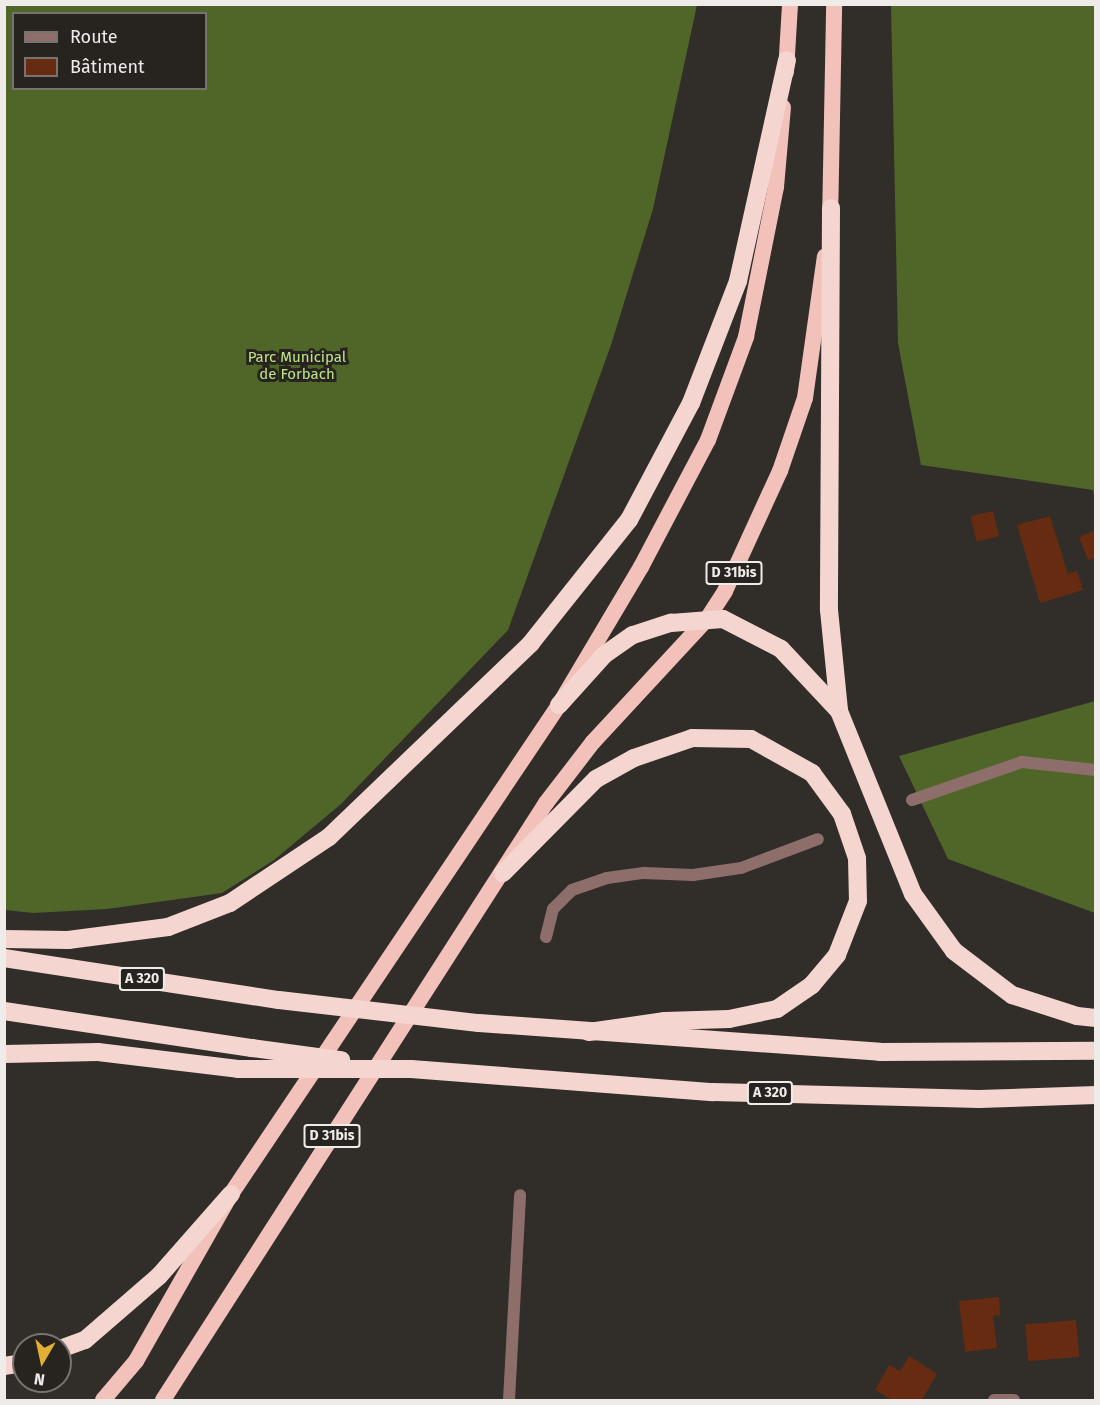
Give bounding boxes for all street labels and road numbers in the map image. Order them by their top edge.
road number: D 31bis [706,562,762,584]
road number: A 320 [118,968,166,990]
road number: A 320 [746,1082,794,1104]
road number: D 31bis [304,1125,360,1147]

